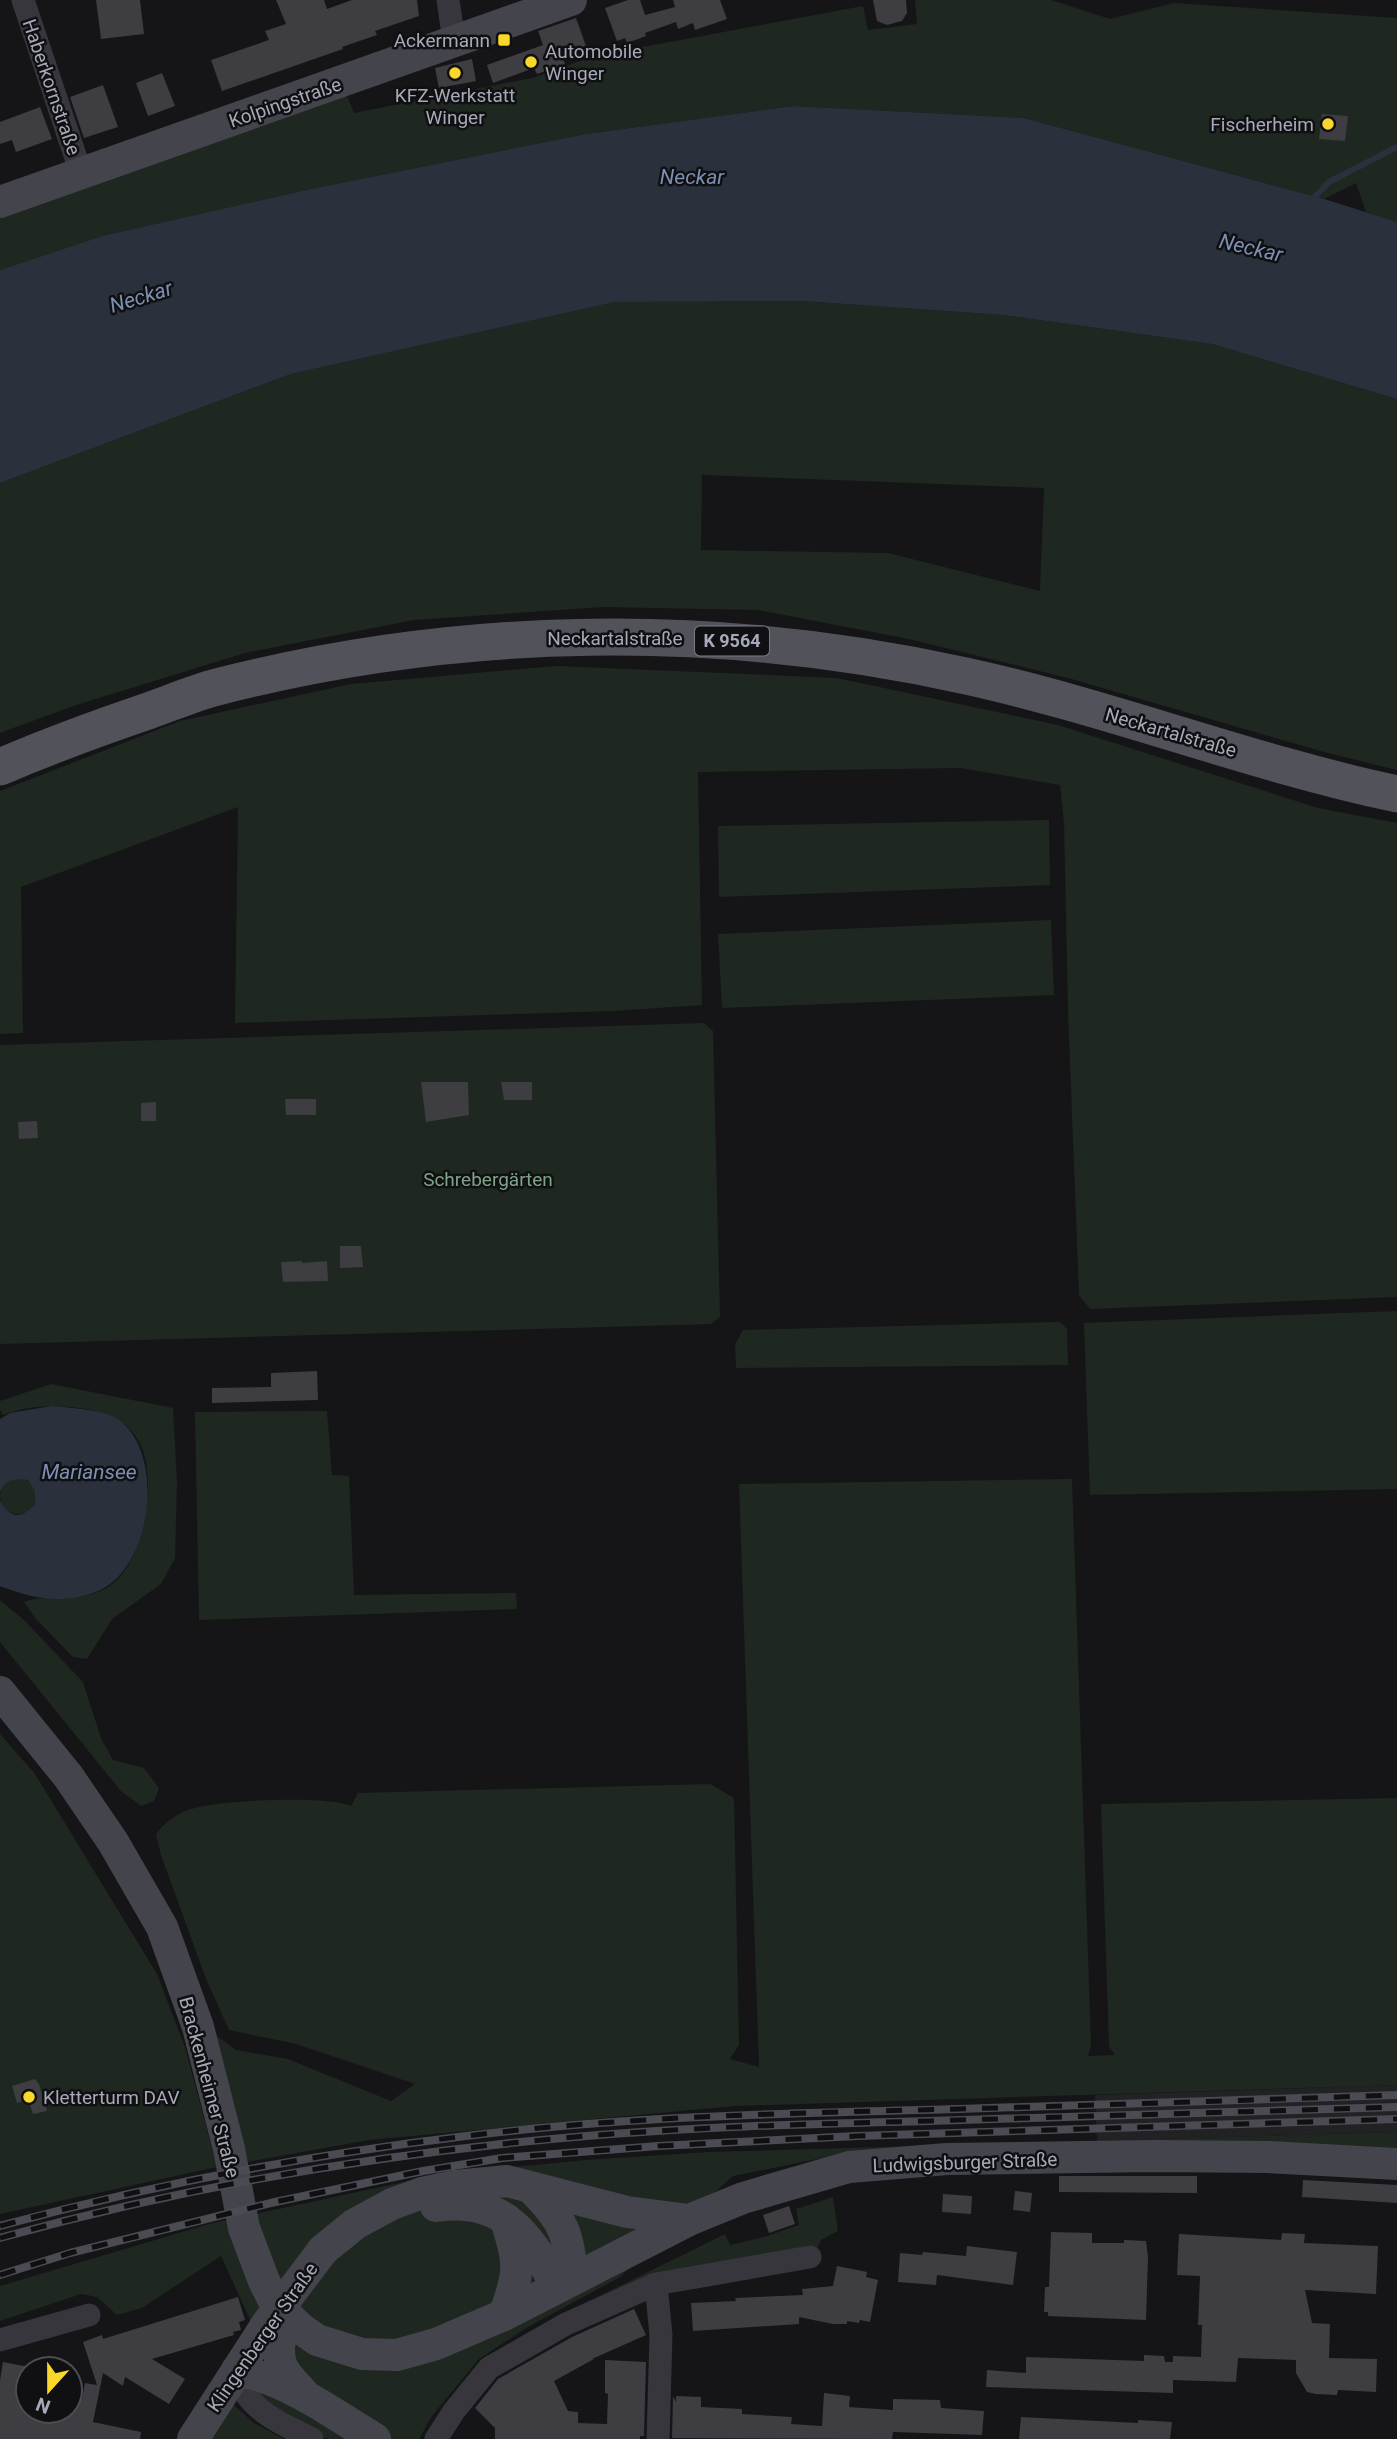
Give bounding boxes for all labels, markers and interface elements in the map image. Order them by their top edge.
street label: Haberkornstraße [17,16,86,158]
place label: Ackermann [394,29,490,52]
marker: Ackermann [496,32,512,48]
place label: Automobile Winger [545,40,642,85]
marker: Automobile Winger [523,54,539,70]
marker: KFZ-Werkstatt Winger [447,65,463,81]
street label: Kolpingstraße [226,72,344,132]
place label: KFZ-Werkstatt Winger [395,84,515,129]
place label: Fischerheim [1210,113,1314,136]
marker: Fischerheim [1320,116,1336,132]
water label: Neckar [660,165,725,189]
water label: Neckar [1217,229,1286,267]
water label: Neckar [107,276,176,318]
road number: K 9564 [695,626,769,656]
street label: Neckartalstraße [547,627,683,650]
street label: Neckartalstraße [1103,703,1239,762]
park label: Schrebergärten [423,1168,553,1191]
water label: Mariansee [41,1460,137,1484]
street label: Brackenheimer Straße [174,1994,245,2180]
place label: Kletterturm DAV [43,2086,180,2109]
marker: Kletterturm DAV [21,2089,37,2105]
street label: Ludwigsburger Straße [872,2148,1058,2177]
street label: Klingenberger Straße [202,2258,323,2416]
north arrow [14,2355,84,2425]
text: N [33,2392,53,2419]

